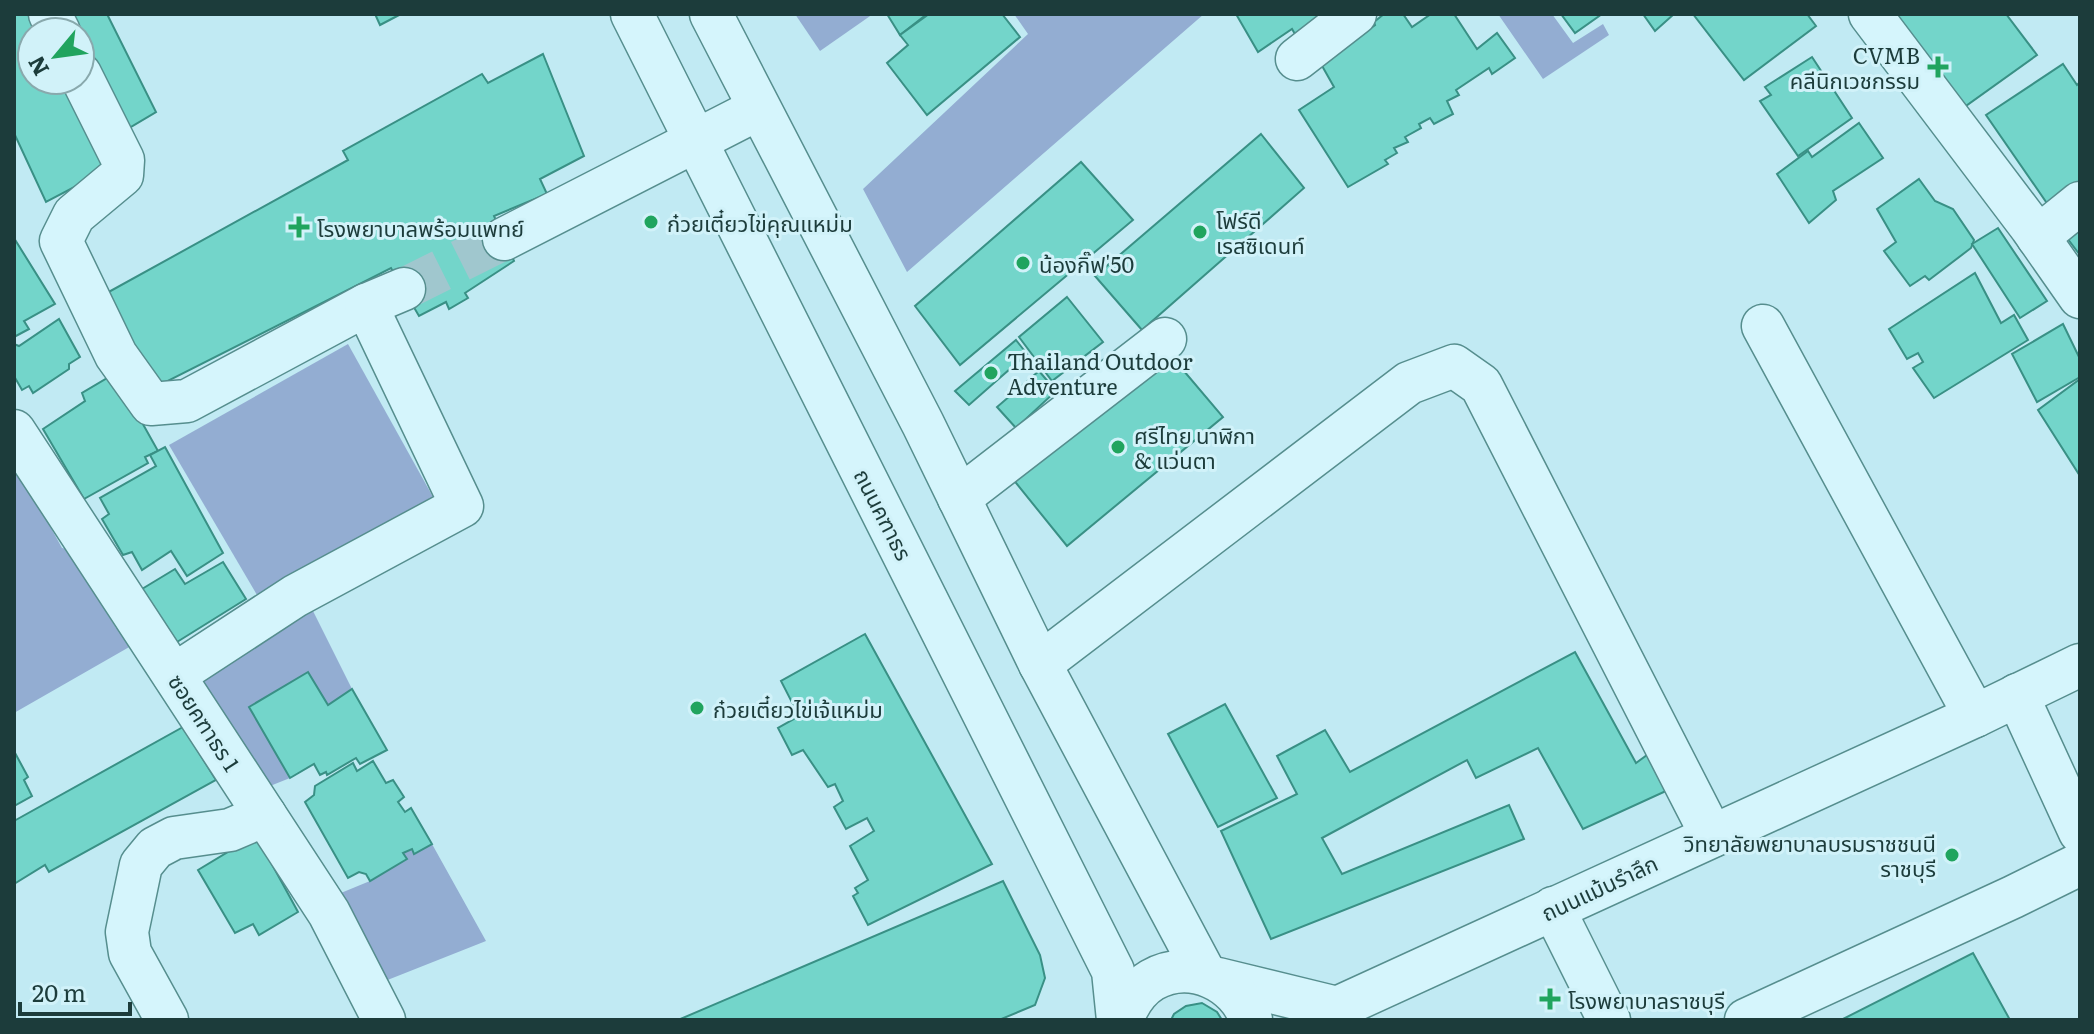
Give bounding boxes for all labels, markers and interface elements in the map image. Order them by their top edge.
north arrow [16,16,96,96]
place label: CVMB คลีนิกเวชกรรม [1790,38,1920,96]
text: N [18,50,56,82]
marker: CVMB คลีนิกเวชกรรม [1927,56,1949,78]
place label: โฟร์ดี เรสซิเดนท์ [1216,203,1305,261]
place label: ก๋วยเตี๋ยวไข่คุณแหม่ม [667,206,853,239]
place label: โรงพยาบาลพร้อมแพทย์ [317,211,524,244]
marker: ก๋วยเตี๋ยวไข่คุณแหม่ม [642,213,660,231]
marker: โรงพยาบาลพร้อมแพทย์ [288,216,310,238]
marker: โฟร์ดี เรสซิเดนท์ [1191,223,1209,241]
place label: น้องกิ๊ฟ'50 [1039,247,1134,280]
marker: น้องกิ๊ฟ'50 [1014,254,1032,272]
place label: Thailand Outdoor Adventure [1007,344,1193,402]
marker: Thailand Outdoor Adventure [982,364,1000,382]
place label: ศรีไทย นาฬิกา & แว่นตา [1134,418,1255,476]
marker: ศรีไทย นาฬิกา & แว่นตา [1109,438,1127,456]
street label: ถนนคฑาธร [847,462,921,566]
street label: ซอยคฑาธร 1 [161,667,249,777]
place label: ก๋วยเตี๋ยวไข่เจ้แหม่ม [713,692,883,725]
marker: ก๋วยเตี๋ยวไข่เจ้แหม่ม [688,699,706,717]
place label: วิทยาลัยพยาบาลบรมราชชนนี ราชบุรี [1683,826,1936,884]
street label: ถนนแม้นรำลึก [1535,846,1663,928]
marker: วิทยาลัยพยาบาลบรมราชชนนี ราชบุรี [1943,846,1961,864]
scale bar [20,966,130,1016]
text: 20 m [32,974,86,1009]
place label: โรงพยาบาลราชบุรี [1568,983,1725,1016]
marker: โรงพยาบาลราชบุรี [1539,988,1561,1010]

